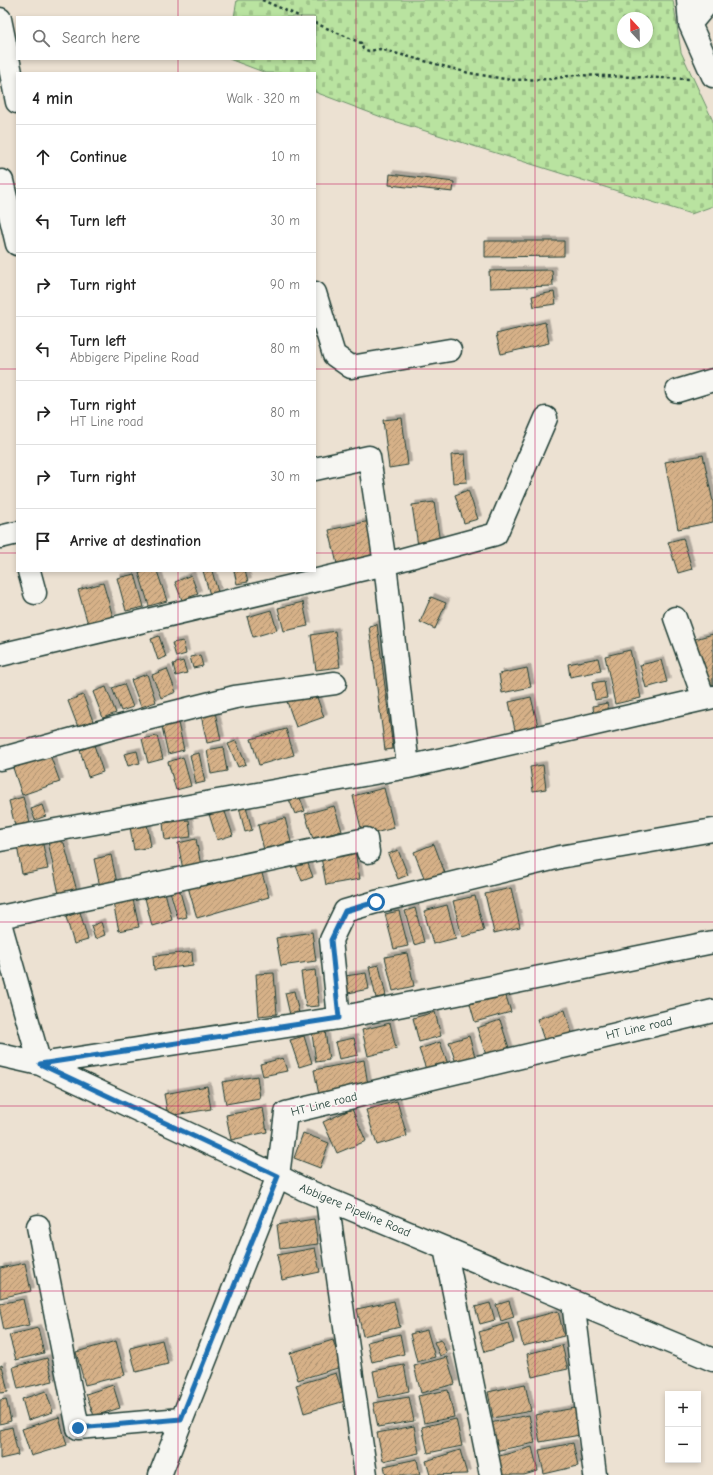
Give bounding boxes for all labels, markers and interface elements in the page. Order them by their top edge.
north arrow [617,12,653,48]
search box [16,16,316,60]
icon: search [30,27,52,49]
text: Search here [62,29,140,47]
text: 4 min [32,89,73,108]
text: Walk · 320 m [226,91,300,106]
icon: ahead [32,146,54,168]
text: Continue [70,148,127,166]
text: 10 m [272,149,300,164]
icon: left [32,210,54,232]
text: Turn left [70,212,126,230]
text: 30 m [270,213,300,228]
icon: right [32,274,54,296]
text: Turn right [70,276,136,294]
text: 90 m [270,277,300,292]
text: Turn left [70,332,126,350]
icon: left [32,338,54,360]
text: 80 m [270,341,300,356]
text: Abbigere Pipeline Road [70,350,199,365]
text: Turn right [70,396,136,414]
icon: right [32,402,54,424]
text: 80 m [270,405,300,420]
text: HT Line road [70,414,143,429]
icon: right [32,466,54,488]
text: Turn right [70,468,136,486]
text: 30 m [270,469,300,484]
icon: arrive [32,530,54,552]
text: Arrive at destination [70,532,201,550]
route start [367,893,385,911]
street label: HT Line road [604,1014,674,1042]
street label: HT Line road [289,1089,359,1119]
street label: Abbigere Pipeline Road [297,1180,413,1240]
map controls [665,1391,701,1463]
button: + [665,1391,701,1427]
route end [69,1419,87,1437]
button: − [665,1427,701,1463]

